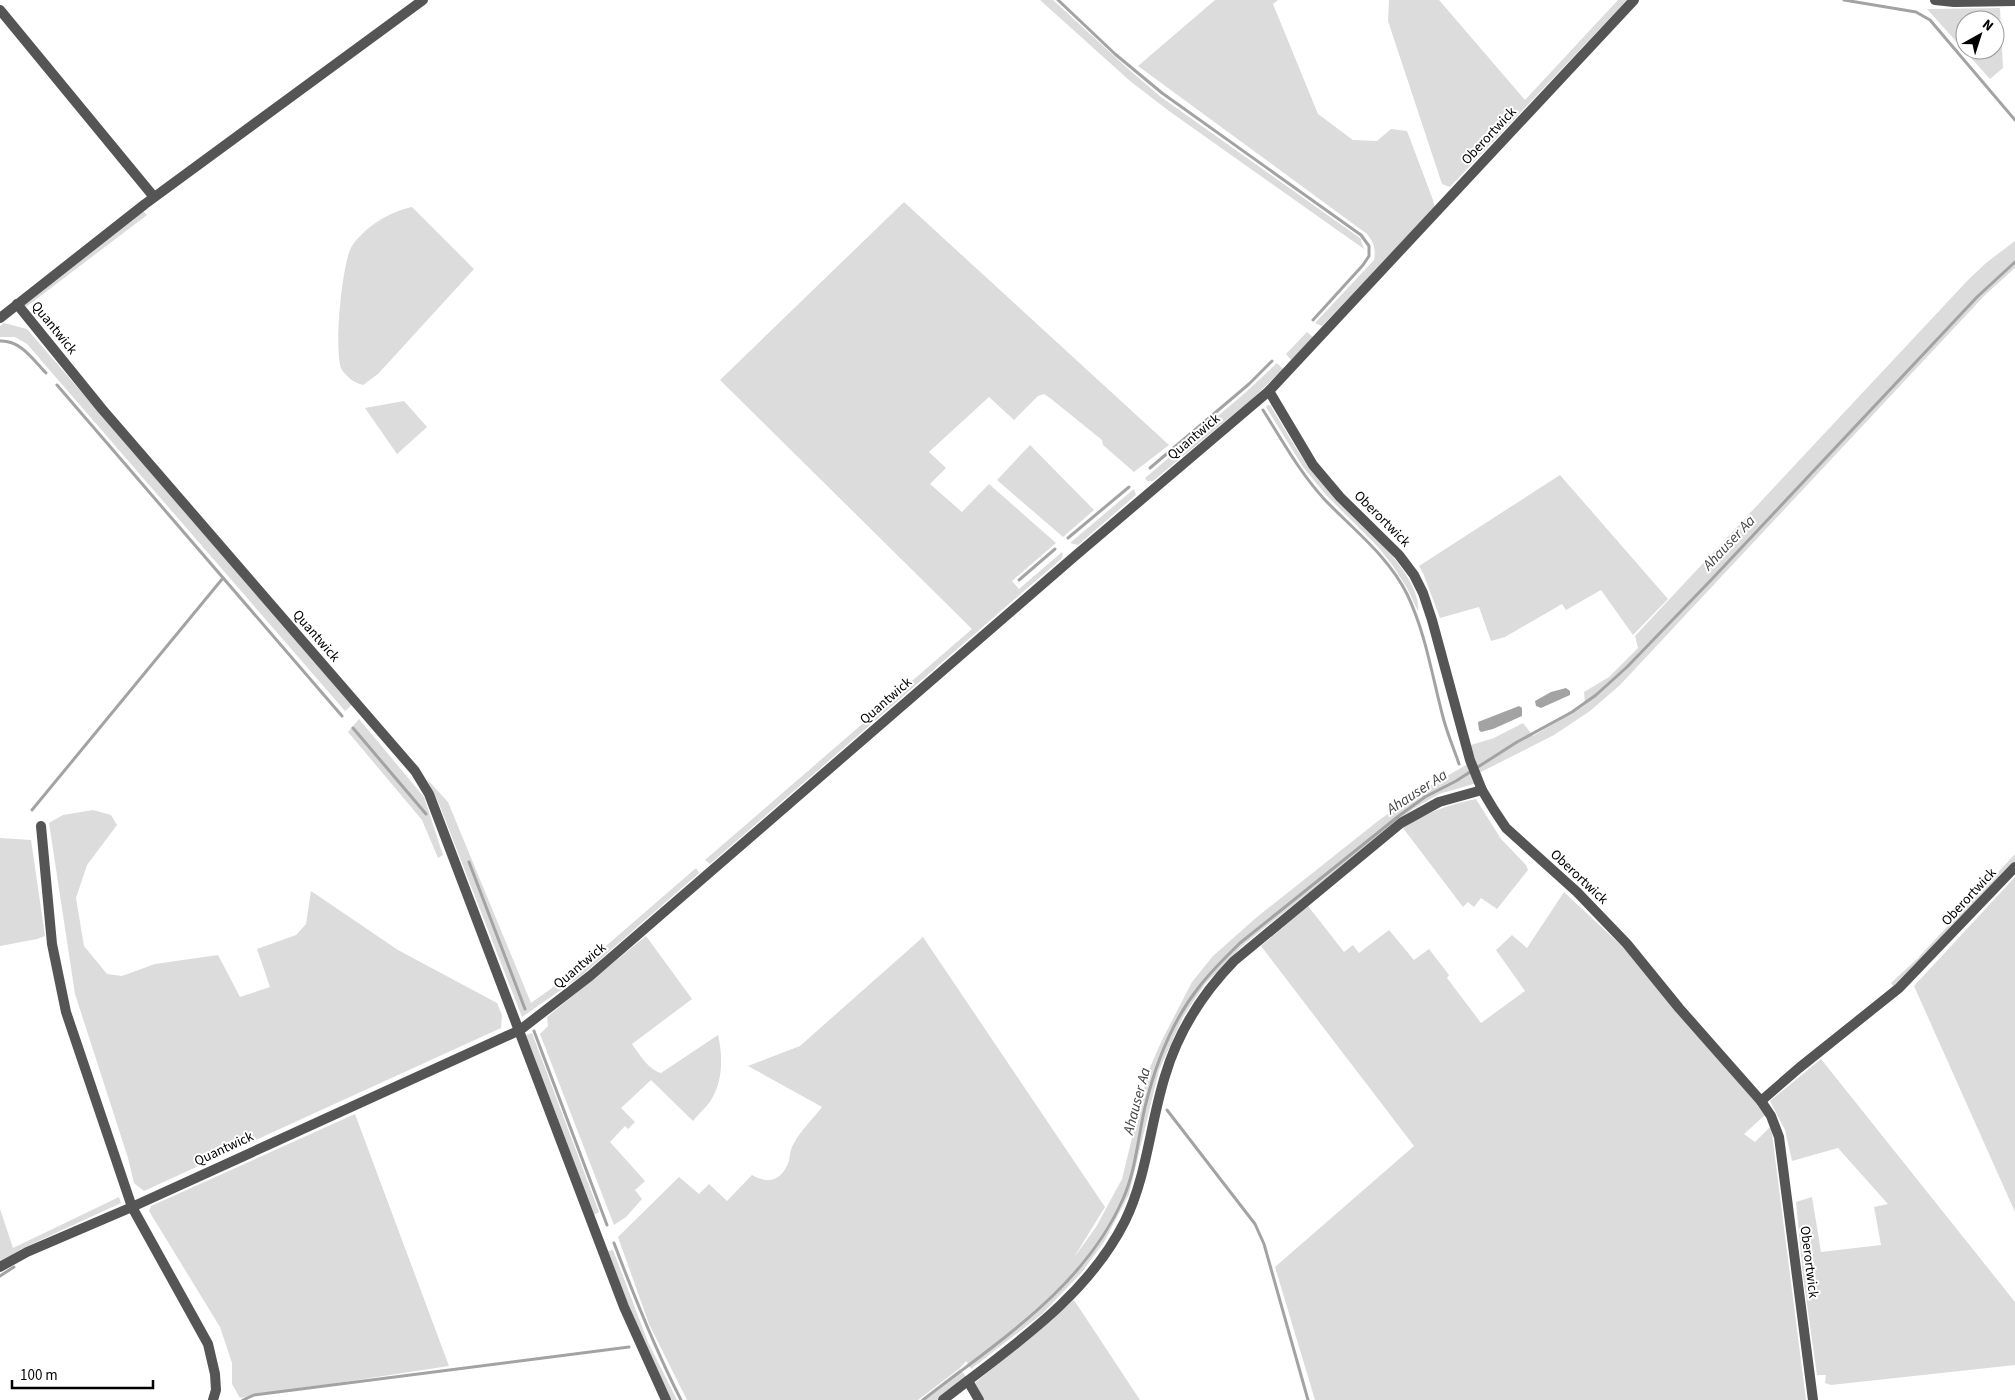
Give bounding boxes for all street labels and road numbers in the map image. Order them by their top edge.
street label: Oberortwick [1457,103,1521,169]
street label: Quantwick [26,297,82,359]
street label: Quantwick [1163,409,1225,465]
street label: Oberortwick [1349,486,1415,552]
street label: Quantwick [288,606,344,666]
street label: Quantwick [856,673,916,729]
street label: Oberortwick [1546,845,1612,909]
street label: Oberortwick [1937,864,2001,930]
street label: Quantwick [549,938,611,994]
street label: Quantwick [191,1127,257,1171]
street label: Oberortwick [1795,1225,1823,1299]

